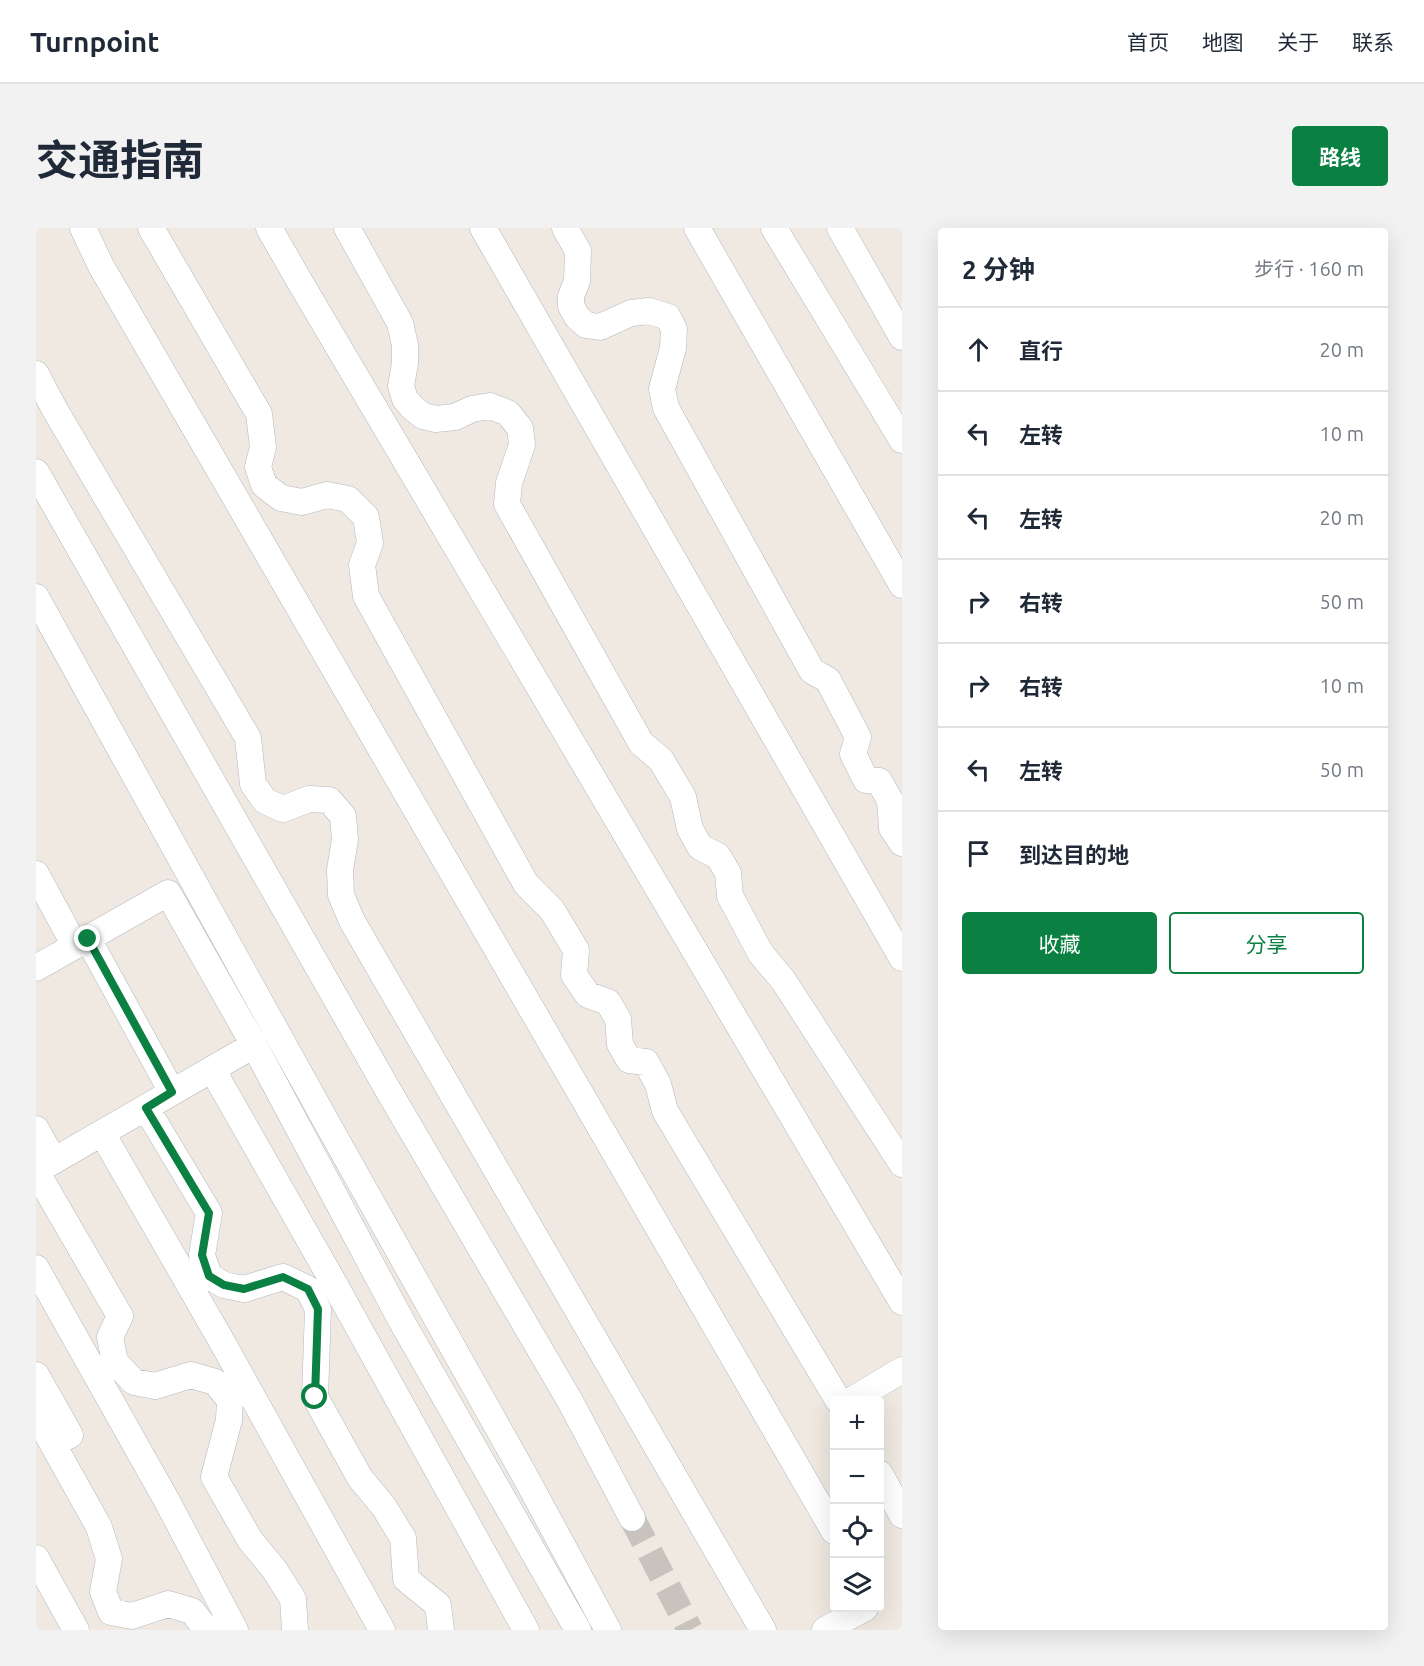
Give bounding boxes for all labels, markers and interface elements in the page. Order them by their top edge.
text: Turnpoint [30,26,159,57]
text: 首页 [1127,30,1169,54]
text: 地图 [1202,30,1244,54]
text: 关于 [1277,30,1319,54]
text: 联系 [1352,30,1394,54]
button: 路线 [1292,126,1388,186]
text: 交通指南 [36,136,204,183]
text: 2 分钟 [962,255,1035,284]
text: 步行 · 160 m [1254,257,1364,280]
icon: ahead [962,333,995,366]
text: 直行 [1019,338,1063,363]
text: 20 m [1320,338,1364,361]
icon: left [962,417,995,450]
text: 左转 [1019,422,1063,447]
text: 10 m [1320,422,1364,445]
icon: left [962,501,995,534]
text: 左转 [1019,506,1063,531]
text: 20 m [1320,506,1364,529]
icon: right [962,585,995,618]
text: 右转 [1019,590,1063,615]
text: 50 m [1320,590,1364,613]
icon: right [962,669,995,702]
text: 右转 [1019,674,1063,699]
text: 10 m [1320,674,1364,697]
icon: left [962,753,995,786]
text: 左转 [1019,758,1063,783]
text: 50 m [1320,758,1364,781]
icon: arrive [962,837,995,870]
text: 到达目的地 [1019,842,1129,867]
button: 收藏 [962,912,1157,974]
button: 分享 [1169,912,1364,974]
route end [74,925,100,951]
route start [301,1383,327,1409]
map controls [830,1396,884,1612]
button: + [830,1396,884,1450]
button: − [830,1450,884,1504]
button: locate [830,1504,884,1558]
button: layers [830,1558,884,1612]

